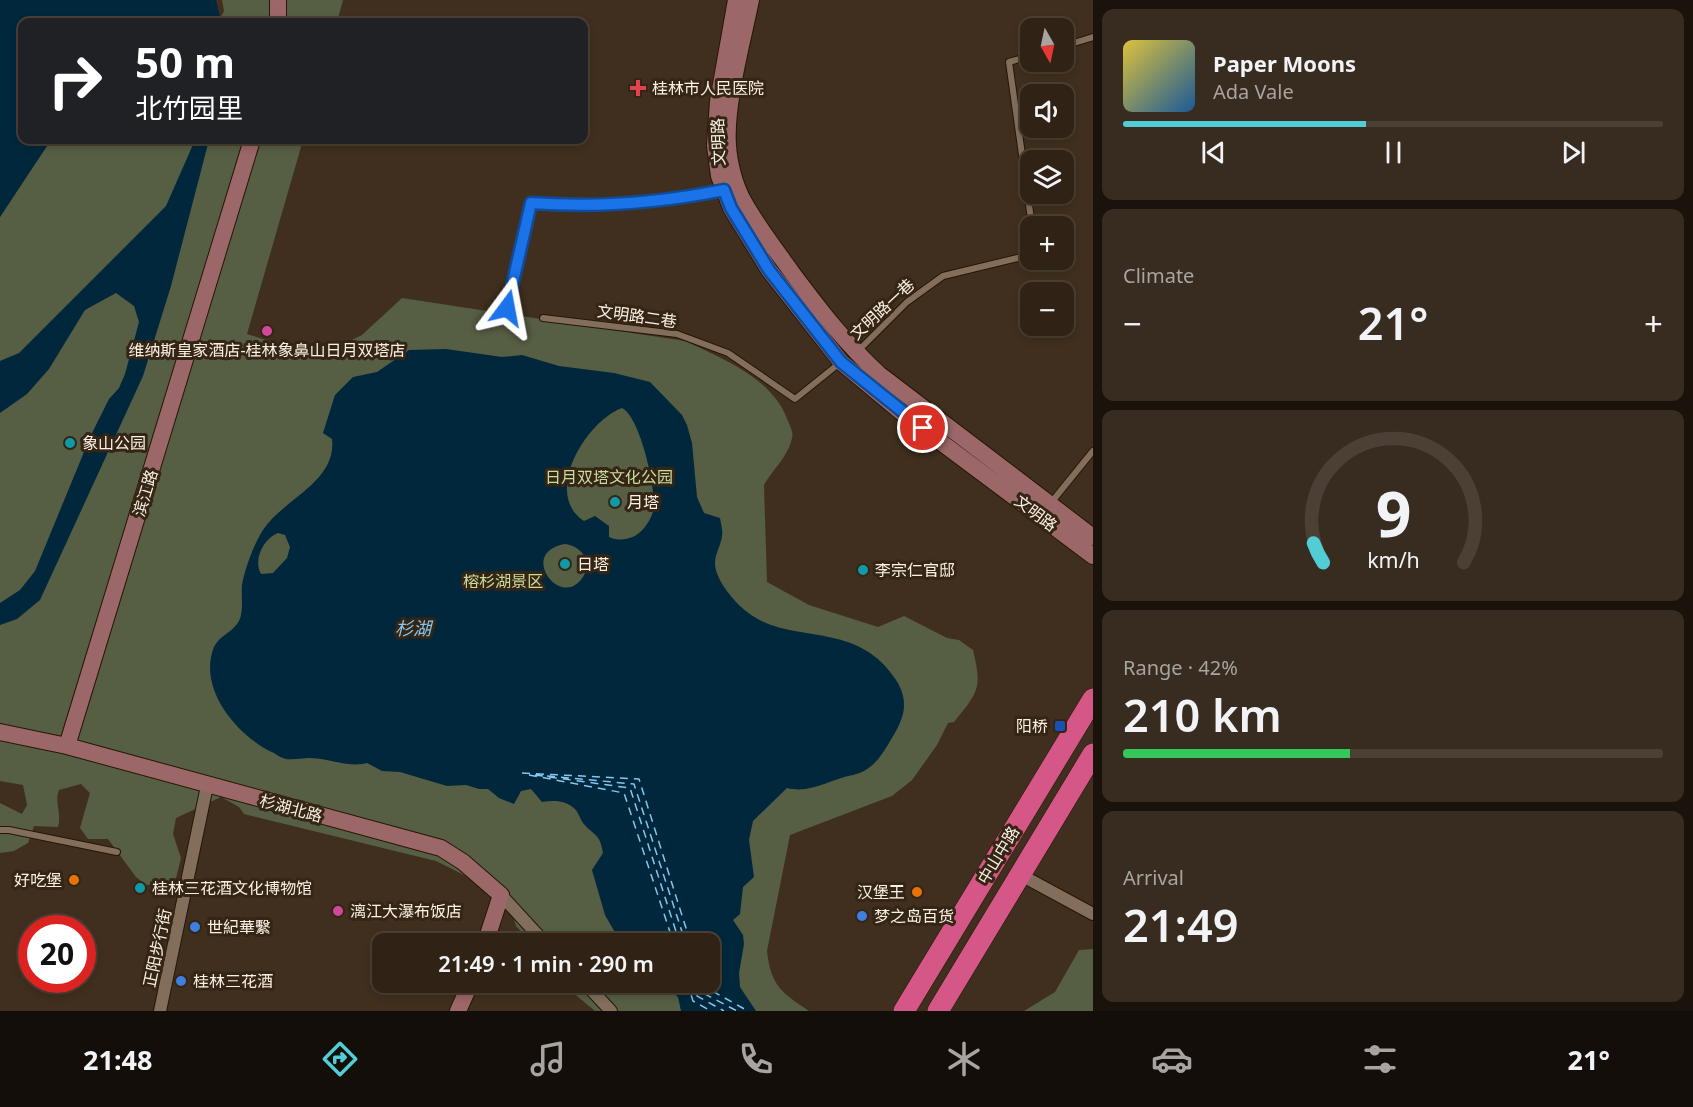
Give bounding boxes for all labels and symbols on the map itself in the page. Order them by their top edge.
north arrow [1020,18,1074,72]
place label: 桂林市人民医院 [652,77,764,99]
marker: 桂林市人民医院 [629,79,647,97]
street label: 文明路 [706,118,730,166]
street label: 文明路一巷 [845,274,919,344]
position arrow [475,276,539,340]
street label: 文明路二巷 [596,300,678,332]
marker: 维纳斯皇家酒店-桂林象鼻山日月双塔店 [260,324,274,338]
place label: 维纳斯皇家酒店-桂林象鼻山日月双塔店 [128,339,406,361]
pin [897,402,948,453]
place label: 象山公园 [82,432,146,454]
marker: 象山公园 [63,436,77,450]
park label: 日月双塔文化公园 [545,466,673,488]
street label: 滨江路 [127,467,163,519]
street label: 文明路 [1010,490,1062,536]
place label: 月塔 [627,491,659,513]
marker: 月塔 [608,495,622,509]
place label: 日塔 [577,553,609,575]
marker: 日塔 [558,557,572,571]
place label: 李宗仁官邸 [875,559,955,581]
marker: 李宗仁官邸 [856,563,870,577]
park label: 榕杉湖景区 [463,570,543,592]
water label: 杉湖 [395,616,434,640]
place label: 阳桥 [1016,715,1048,737]
marker: 阳桥 [1053,719,1067,733]
street label: 杉湖北路 [257,789,325,827]
street label: 中山中路 [972,822,1024,888]
place label: 好吃堡 [14,869,62,891]
marker: 好吃堡 [67,873,81,887]
place label: 桂林三花酒文化博物馆 [152,877,312,899]
marker: 桂林三花酒文化博物馆 [133,881,147,895]
place label: 汉堡王 [857,881,905,903]
marker: 汉堡王 [910,885,924,899]
place label: 漓江大瀑布饭店 [350,900,462,922]
marker: 漓江大瀑布饭店 [331,904,345,918]
place label: 梦之岛百货 [874,905,954,927]
street label: 正阳步行街 [138,907,176,989]
marker: 梦之岛百货 [855,909,869,923]
speed limit sign: 20 [18,915,96,993]
place label: 世紀華繫 [207,916,271,938]
marker: 世紀華繫 [188,920,202,934]
place label: 桂林三花酒 [193,970,273,992]
marker: 桂林三花酒 [174,974,188,988]

